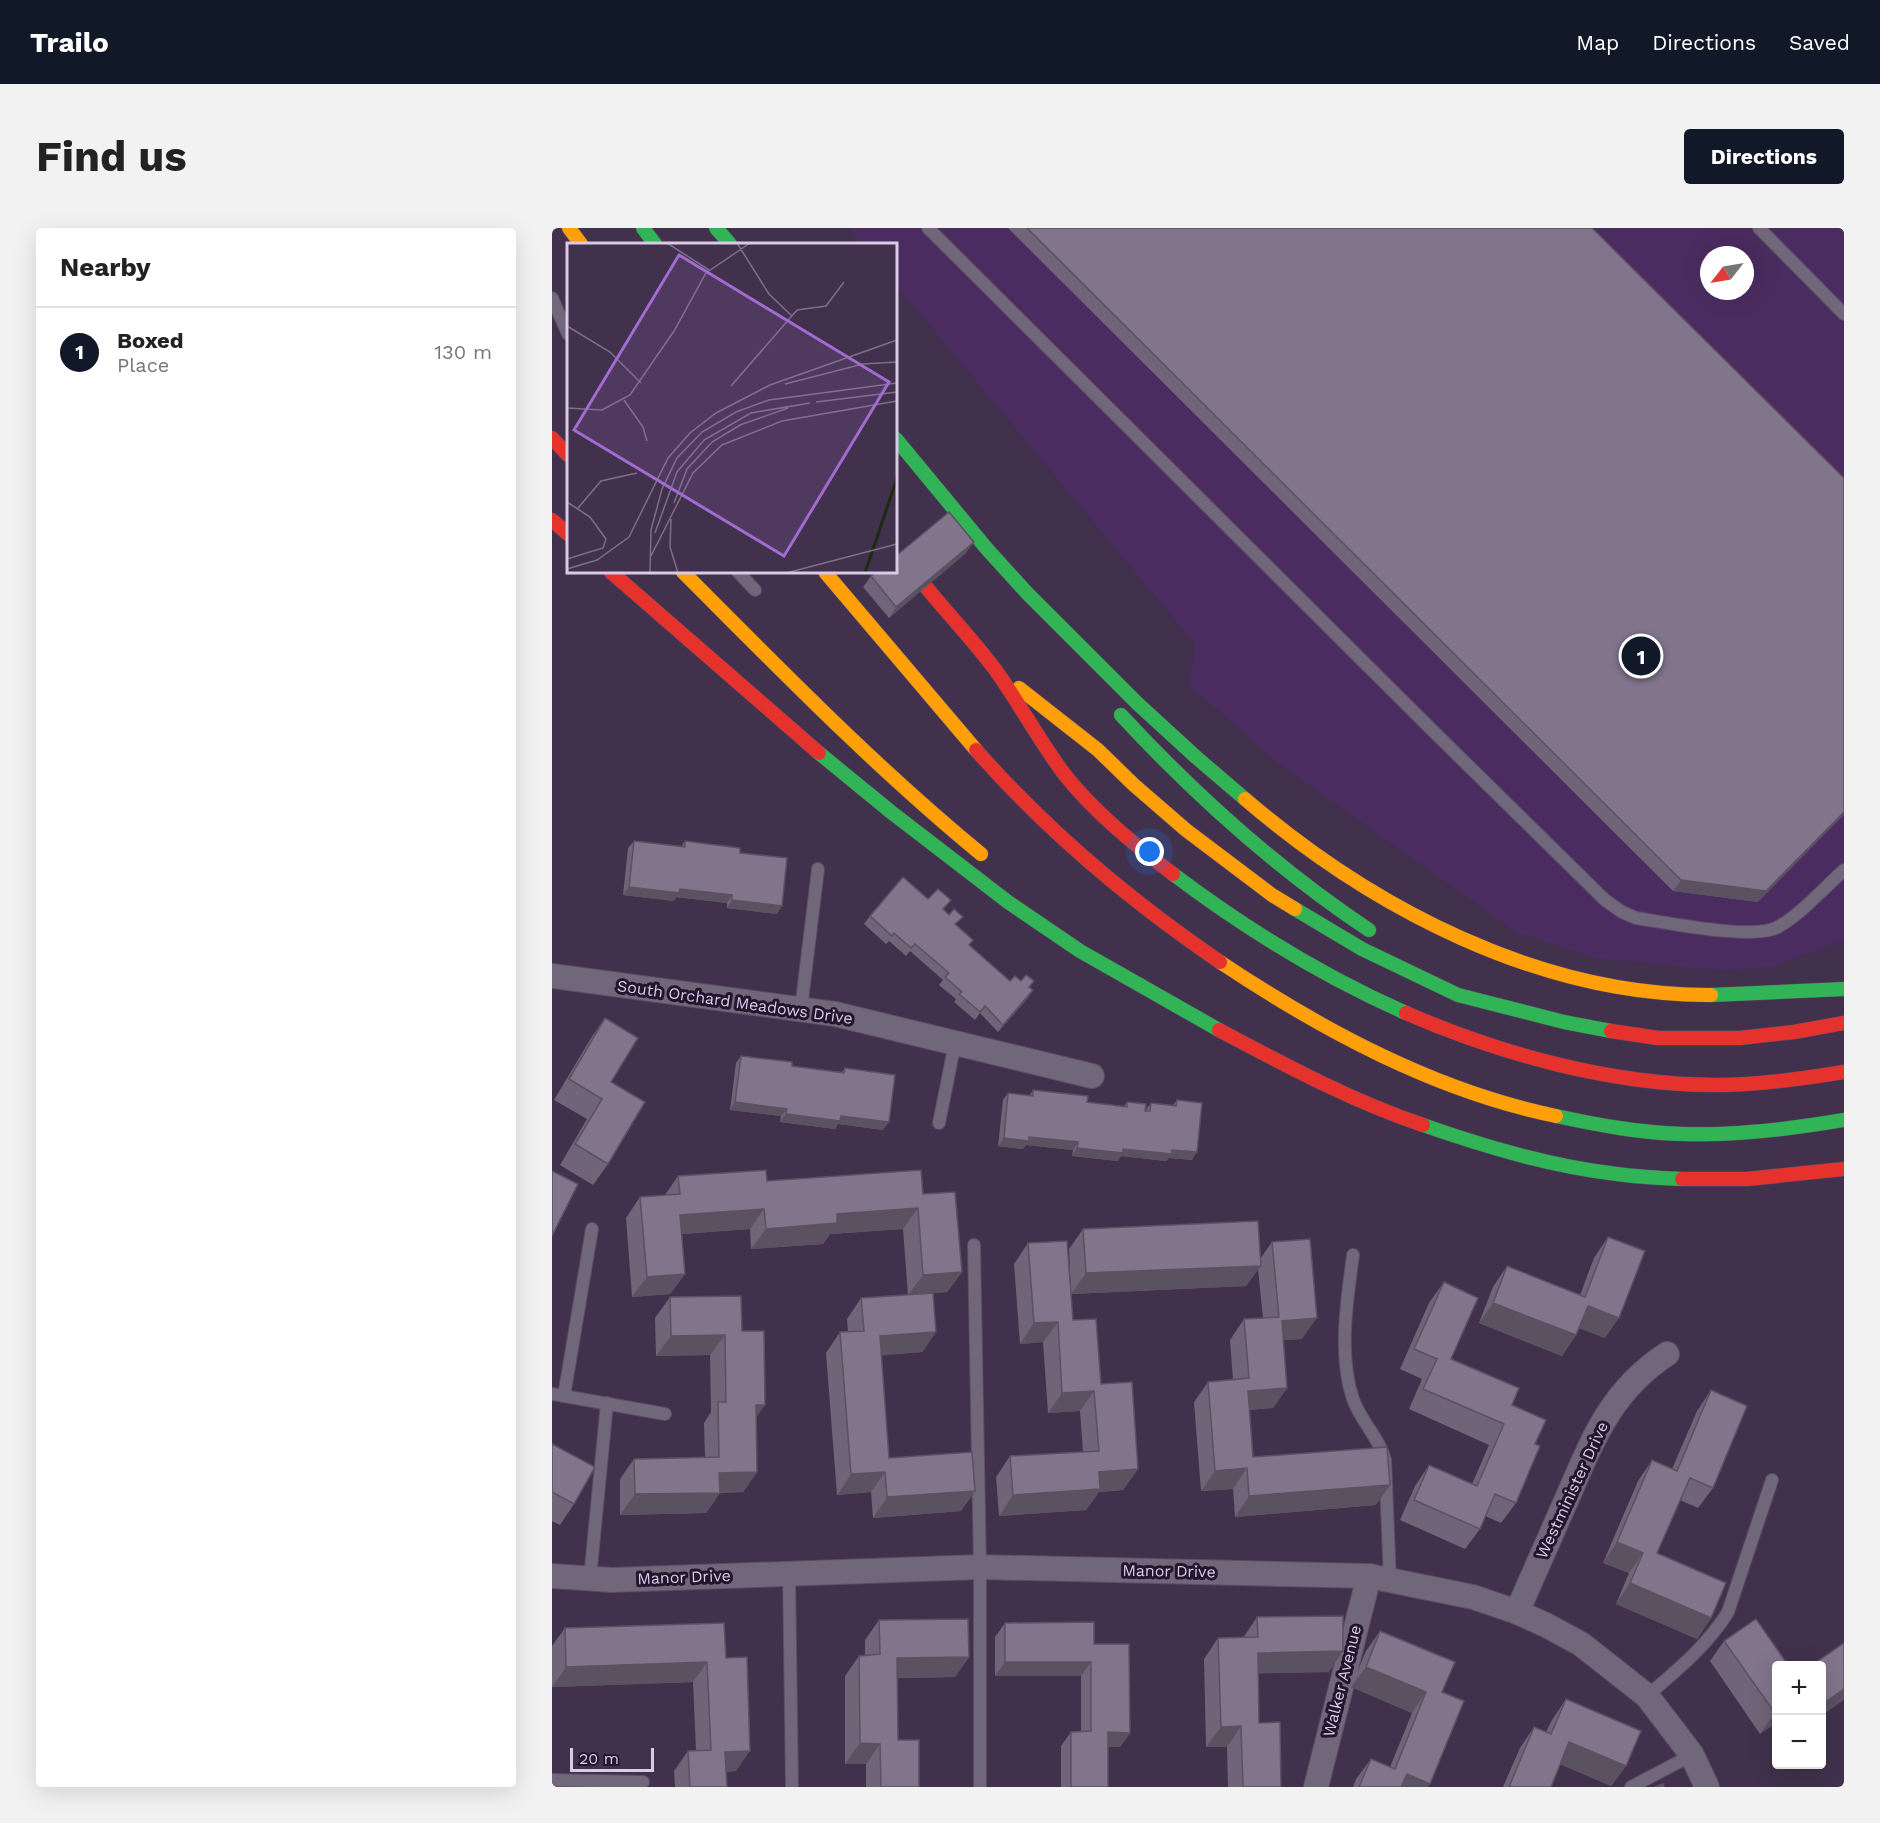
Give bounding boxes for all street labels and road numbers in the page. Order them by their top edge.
street label: South Orchard Meadows Drive [616,976,854,1028]
street label: Westminister Drive [1532,1419,1612,1561]
street label: Manor Drive [1122,1561,1216,1581]
street label: Manor Drive [637,1566,731,1588]
street label: Walker Avenue [1319,1623,1365,1739]

